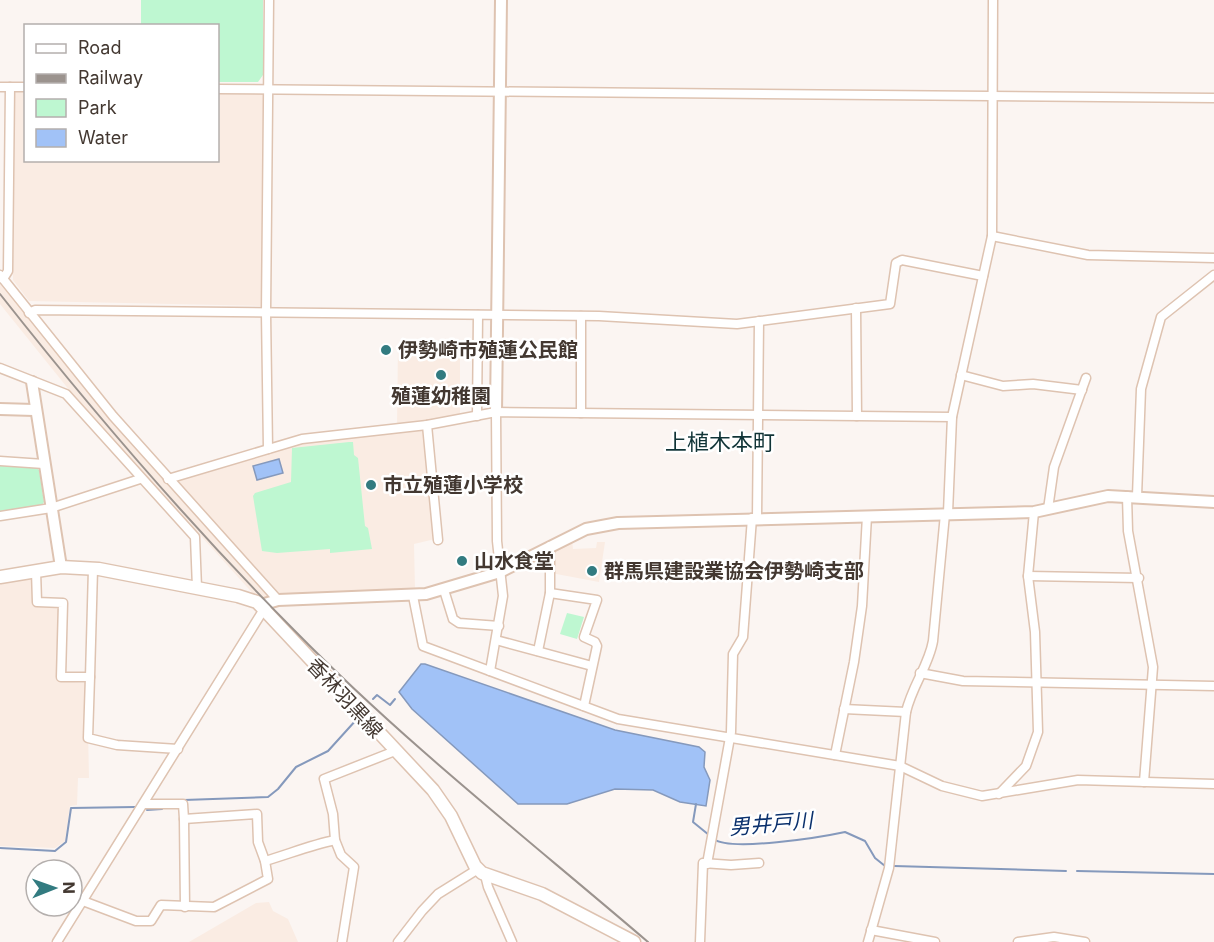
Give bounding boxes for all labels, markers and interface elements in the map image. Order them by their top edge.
legend [24,24,219,162]
text: Road [78,37,121,58]
text: Railway [78,67,143,88]
text: Park [78,97,117,118]
text: Water [78,127,128,148]
place label: 伊勢崎市殖蓮公民館 [398,338,578,362]
marker: 伊勢崎市殖蓮公民館 [379,343,393,357]
marker: 殖蓮幼稚園 [434,368,448,382]
place label: 殖蓮幼稚園 [391,384,491,408]
district label: 上植木本町 [665,429,775,455]
place label: 市立殖蓮小学校 [383,473,523,497]
marker: 市立殖蓮小学校 [364,478,378,492]
place label: 山水食堂 [474,549,554,573]
marker: 山水食堂 [455,554,469,568]
place label: 群馬県建設業協会伊勢崎支部 [604,559,864,583]
marker: 群馬県建設業協会伊勢崎支部 [585,564,599,578]
street label: 香林羽黒線 [302,653,388,743]
water label: 男井戸川 [728,807,816,840]
north arrow [24,858,84,918]
text: N [59,881,79,894]

